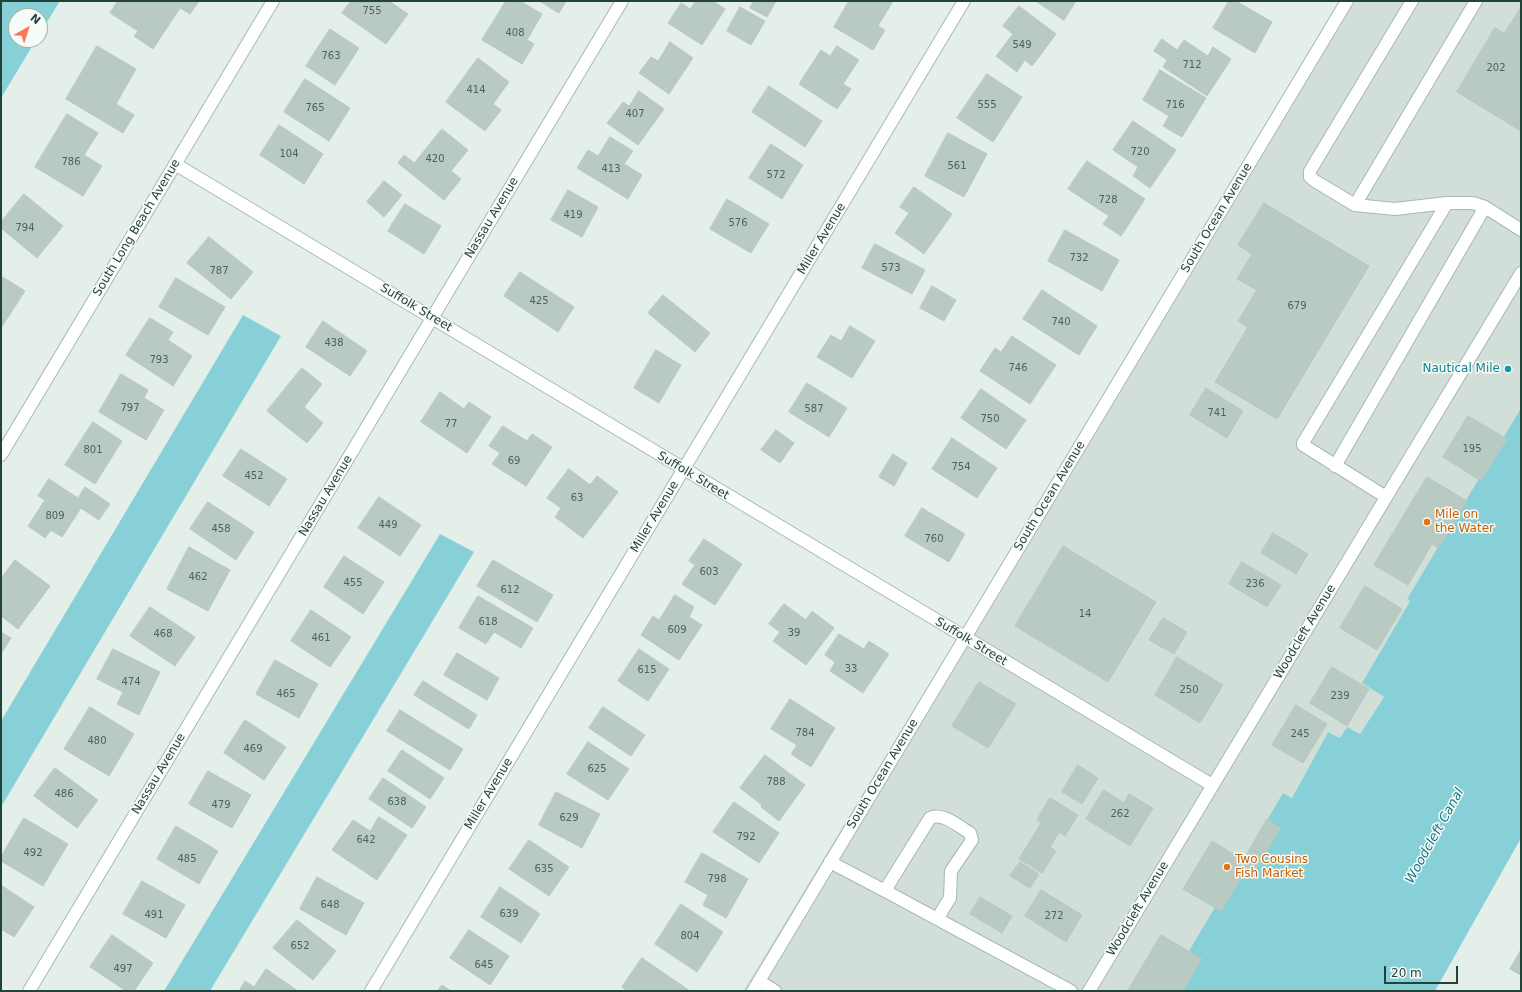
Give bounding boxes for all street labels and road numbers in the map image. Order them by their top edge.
street label: South Long Beach Avenue [90,157,184,299]
street label: South Ocean Avenue [1179,161,1255,275]
street label: Nassau Avenue [462,175,522,261]
street label: Miller Avenue [795,201,849,277]
street label: Suffolk Street [377,281,455,335]
street label: South Ocean Avenue [1012,439,1088,553]
street label: Suffolk Street [654,449,732,503]
street label: Nassau Avenue [296,453,356,539]
street label: Miller Avenue [628,479,682,555]
street label: Woodcleft Avenue [1271,582,1339,682]
street label: Suffolk Street [932,615,1010,669]
street label: South Ocean Avenue [845,717,921,831]
street label: Nassau Avenue [129,731,189,817]
street label: Miller Avenue [462,756,516,832]
street label: Woodcleft Avenue [1104,859,1172,959]

